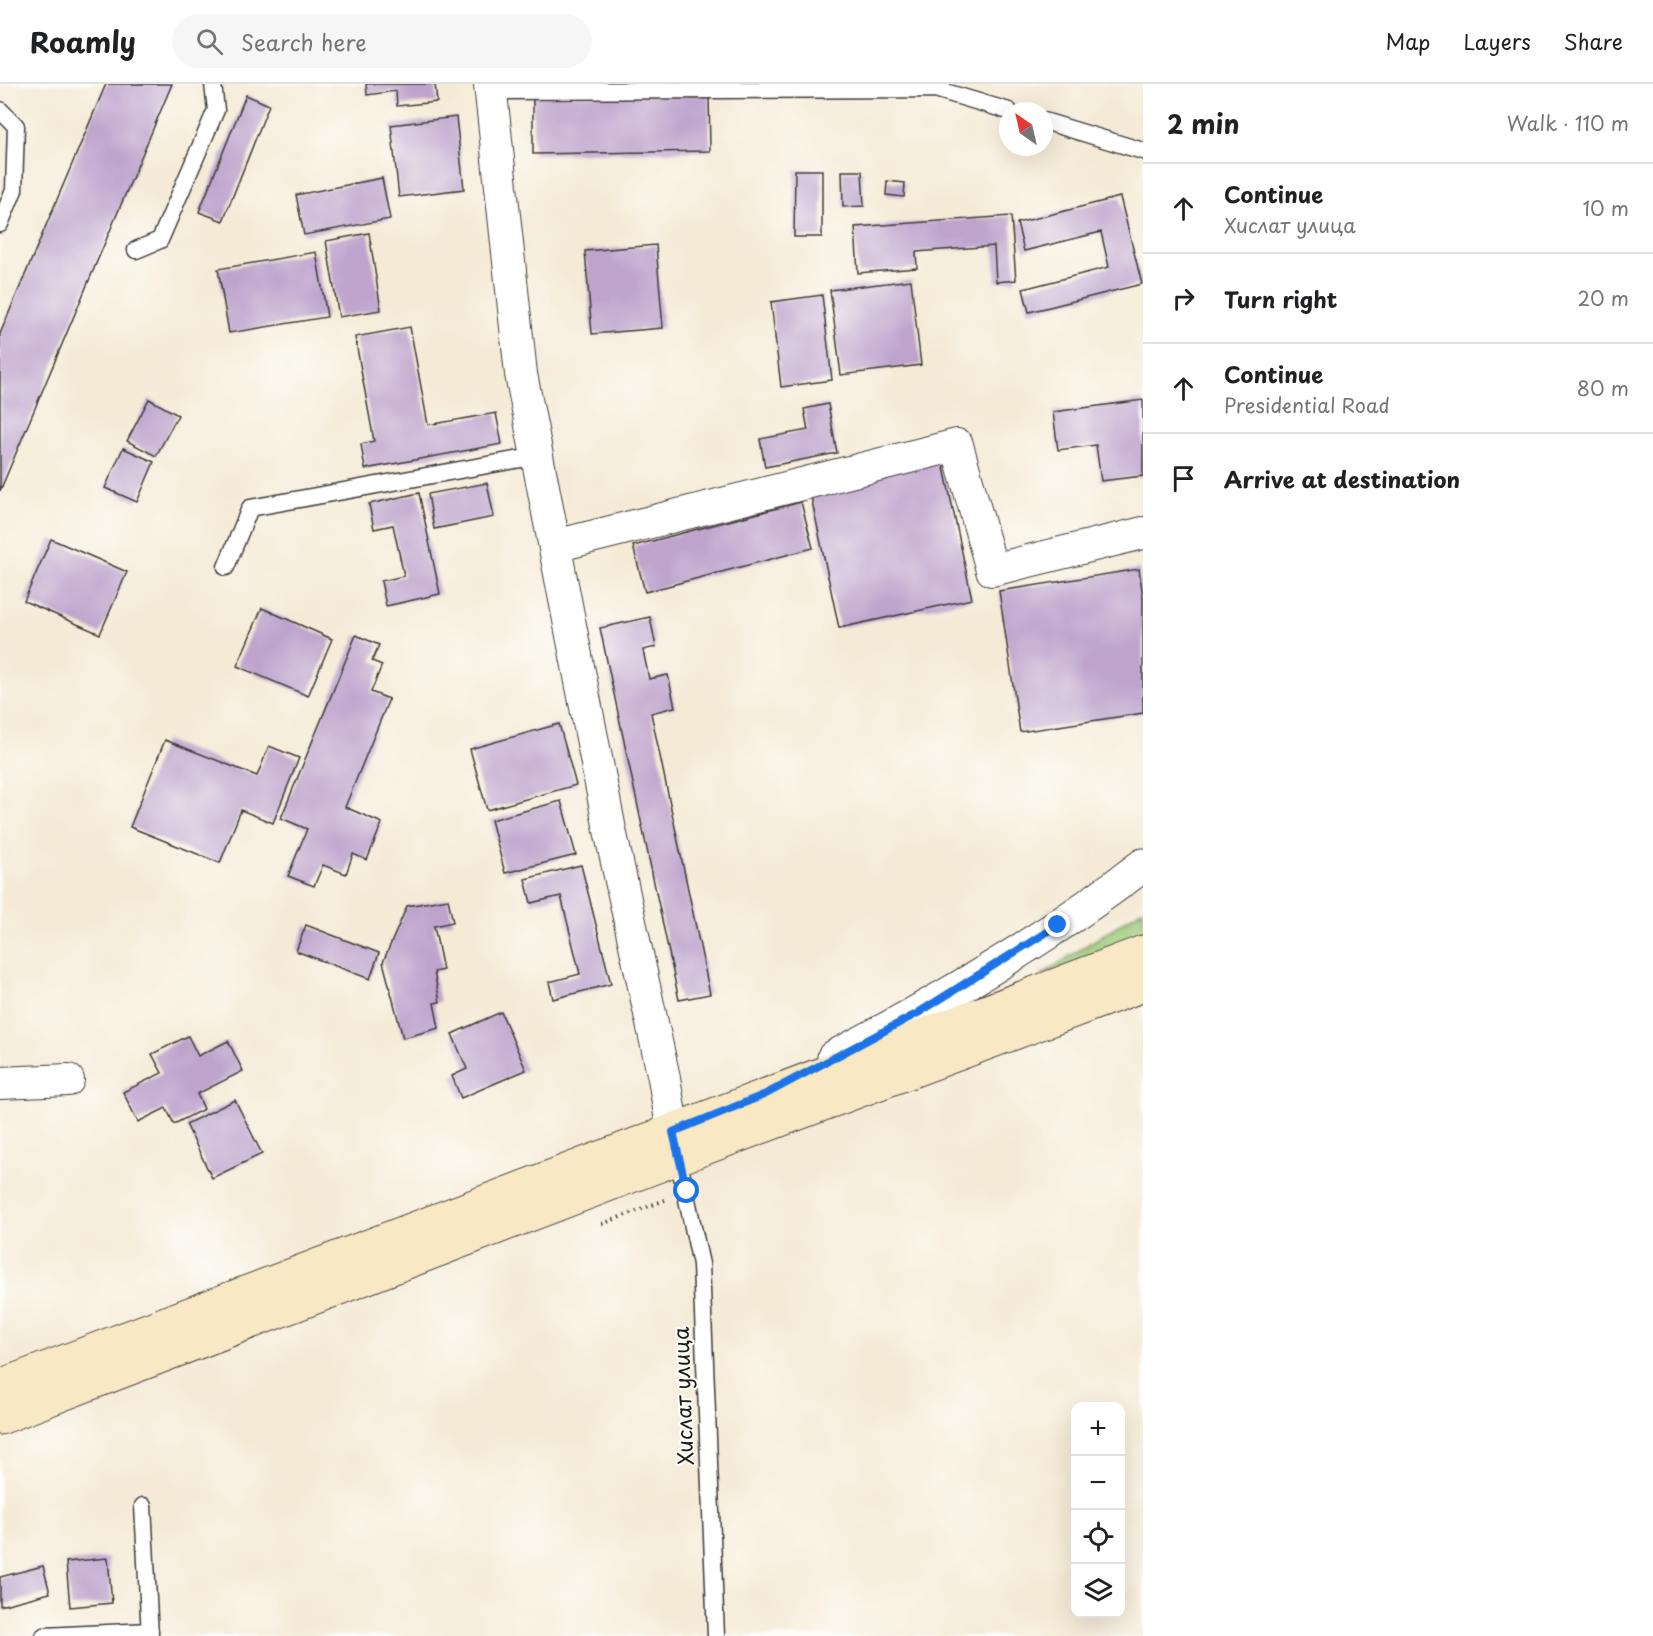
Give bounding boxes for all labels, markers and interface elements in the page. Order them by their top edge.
search box [172,14,592,68]
text: Roamly [30,20,136,63]
icon: search [193,25,226,58]
text: Search here [241,25,367,58]
text: Map [1386,25,1430,57]
text: Layers [1463,25,1531,57]
text: Share [1564,25,1623,57]
north arrow [999,102,1053,156]
text: 2 min [1167,104,1240,143]
text: Walk · 110 m [1507,108,1629,138]
text: Continue [1224,177,1323,210]
icon: ahead [1167,192,1200,225]
text: 10 m [1582,193,1629,223]
text: Хислат улица [1224,210,1356,240]
icon: right [1167,282,1200,315]
text: Turn right [1224,282,1337,315]
text: 20 m [1577,283,1629,313]
text: Continue [1224,357,1323,390]
icon: ahead [1167,372,1200,405]
text: 80 m [1577,373,1629,403]
text: Presidential Road [1224,390,1390,420]
icon: arrive [1167,462,1200,495]
text: Arrive at destination [1224,462,1460,495]
route end [1044,911,1070,937]
route start [673,1177,699,1203]
street label: Хислат улица [664,1326,700,1466]
map controls [1071,1402,1125,1618]
button: + [1071,1402,1125,1456]
button: − [1071,1456,1125,1510]
button: locate [1071,1510,1125,1564]
button: layers [1071,1564,1125,1618]

